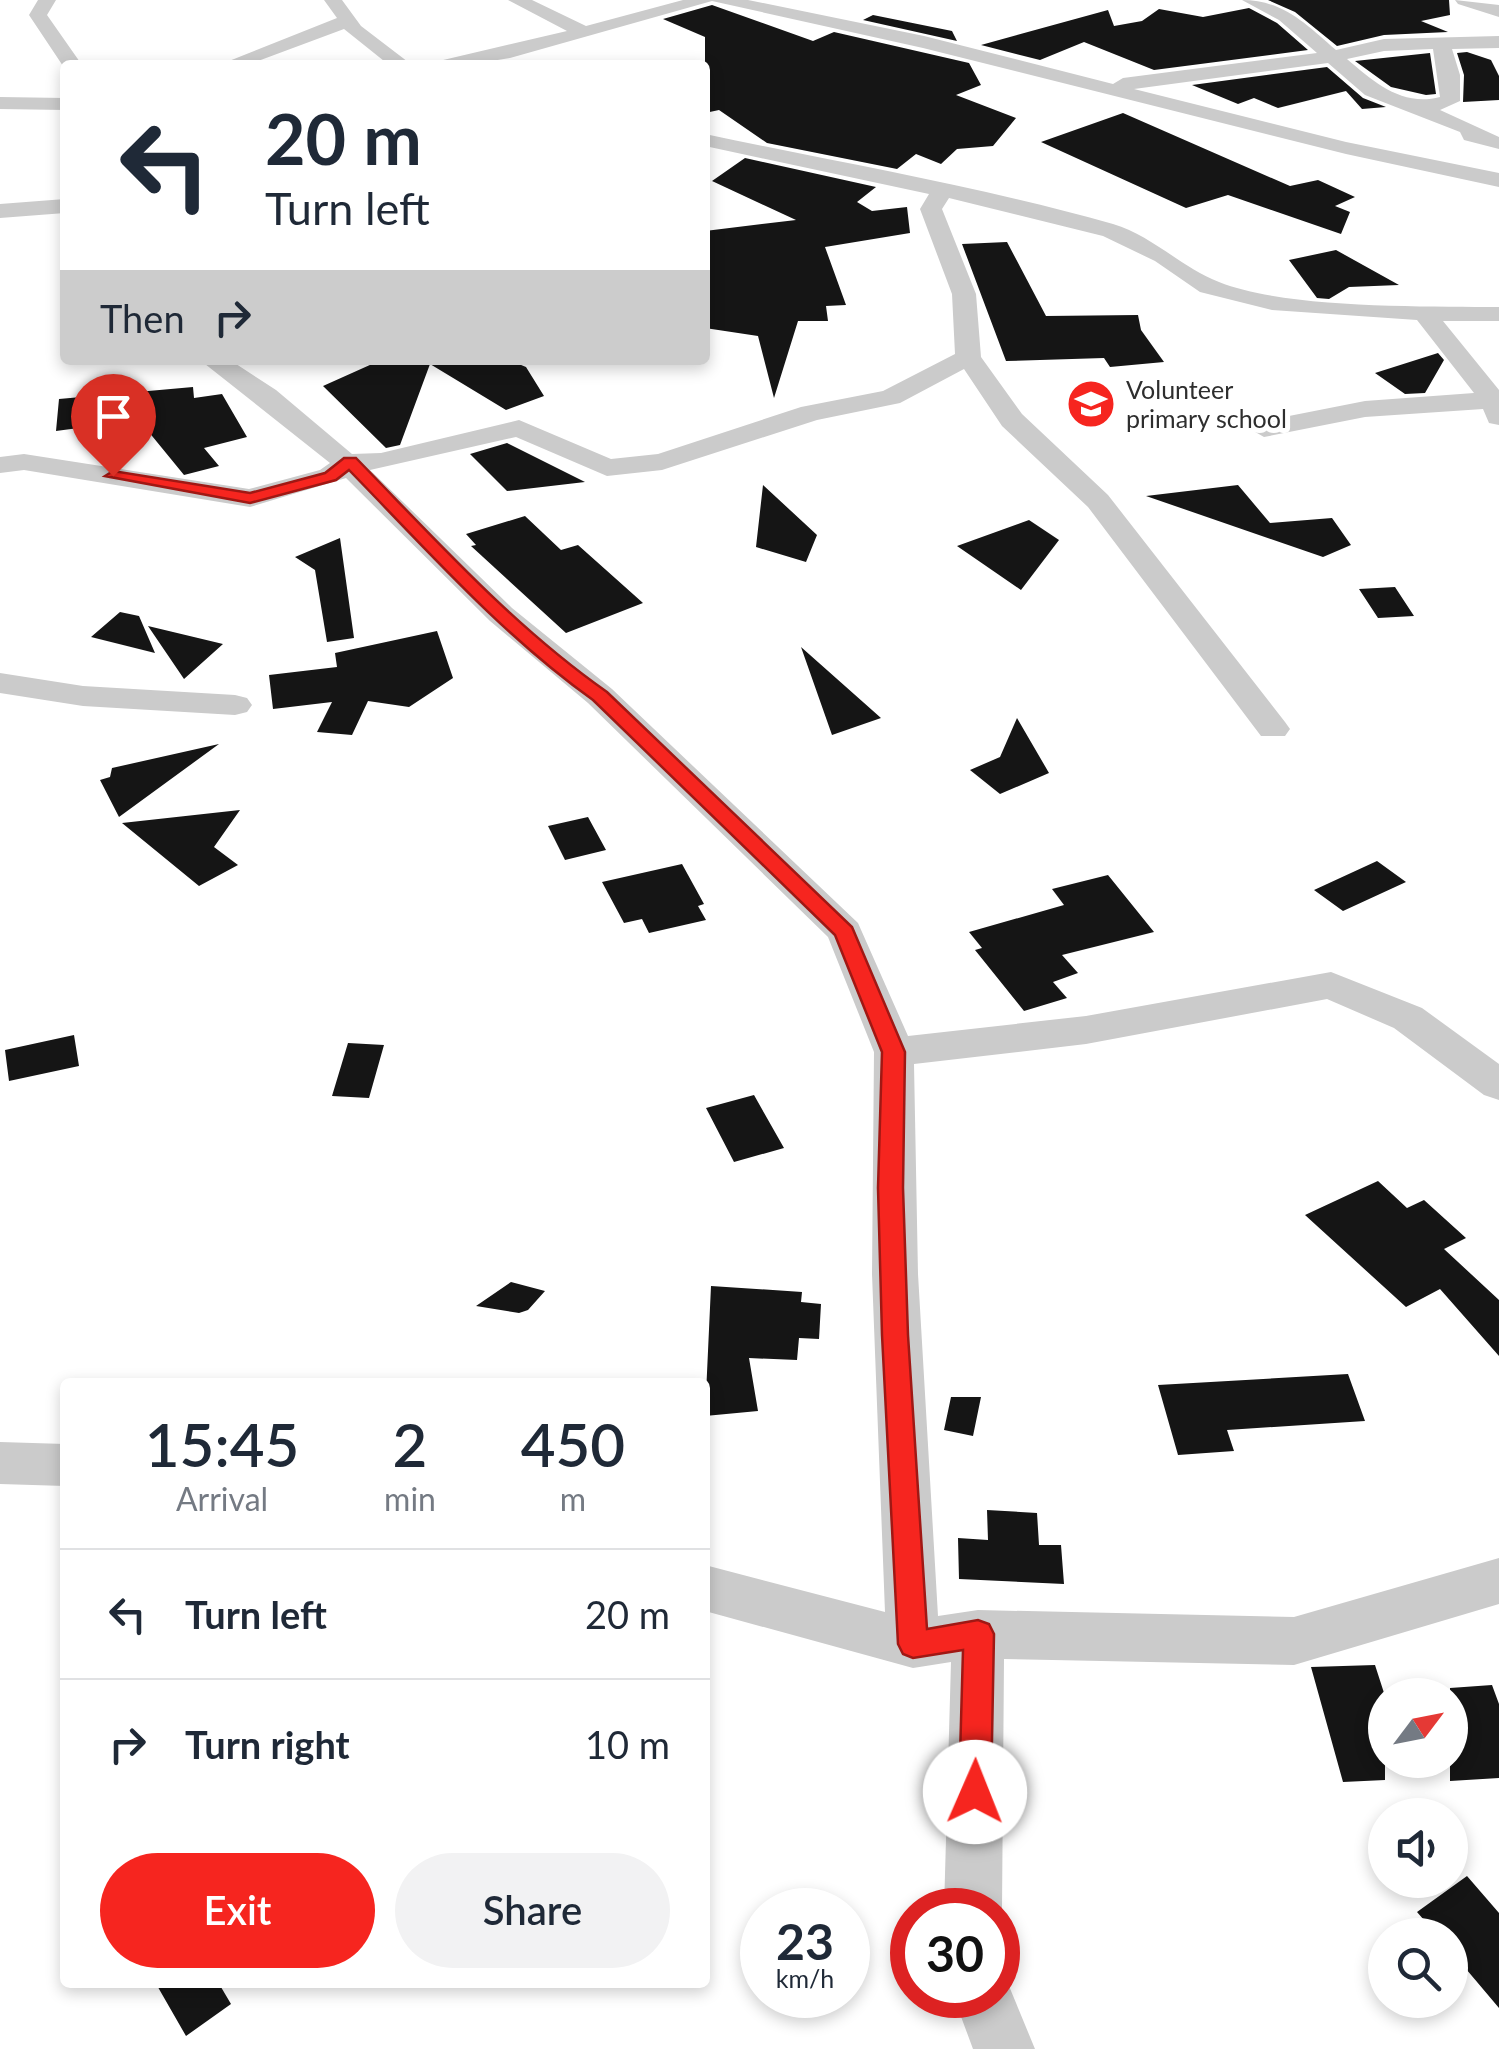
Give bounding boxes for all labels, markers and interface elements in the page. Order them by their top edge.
text: 20 m [265,96,422,180]
icon: left [100,100,230,230]
text: Turn left [265,181,430,235]
icon: right [205,290,260,345]
text: Then [100,295,185,341]
pin [71,374,156,477]
place label: Volunteer primary school [1126,374,1287,433]
school or university icon: Volunteer primary school [1065,378,1117,430]
icon: arrive [86,389,141,444]
text: 15:45 [145,1408,299,1480]
text: 2 [393,1408,427,1480]
text: 450 [521,1408,625,1480]
text: Arrival [176,1479,268,1518]
text: min [384,1479,436,1518]
text: m [560,1479,586,1518]
icon: left [100,1587,155,1642]
text: Turn left [185,1591,327,1637]
text: 20 m [585,1591,670,1637]
north arrow [1368,1678,1468,1778]
map controls [1368,1678,1468,2018]
icon: right [100,1717,155,1772]
text: Turn right [185,1721,350,1767]
text: 10 m [585,1721,670,1767]
position arrow [923,1740,1027,1844]
button: sound [1368,1798,1468,1898]
button: Exit [100,1853,375,1968]
button: Share [395,1853,670,1968]
speed limit sign: 30 [890,1888,1020,2018]
text: 23 [776,1911,834,1971]
button: search [1368,1918,1468,2018]
text: km/h [776,1963,834,1993]

